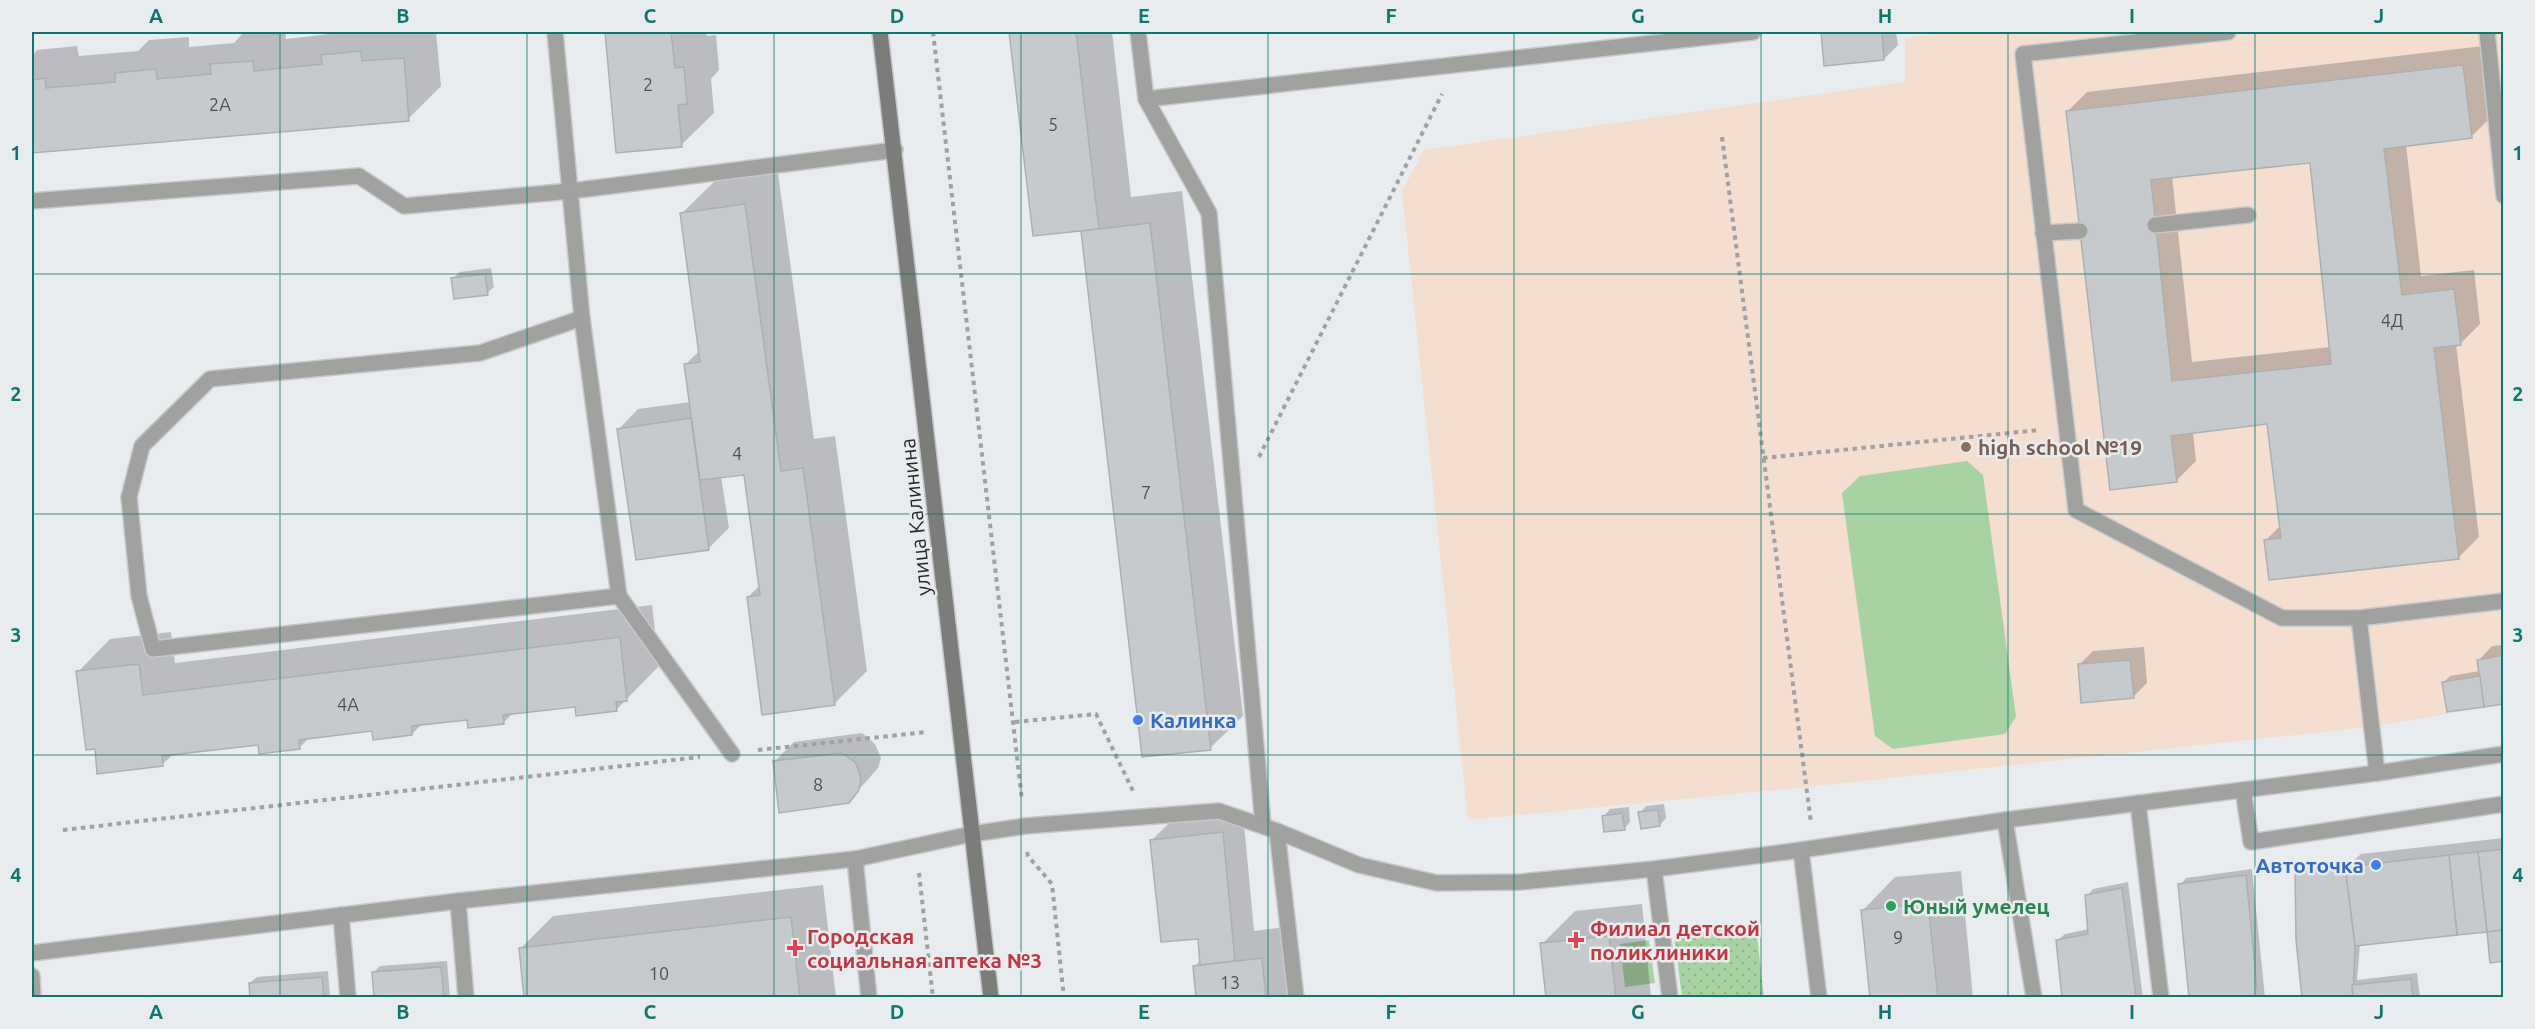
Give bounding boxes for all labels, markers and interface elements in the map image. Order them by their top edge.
text: A [149,4,163,27]
text: B [396,4,410,27]
text: C [644,4,657,27]
text: D [890,4,904,27]
text: E [1138,4,1150,27]
text: F [1385,4,1397,27]
text: G [1631,4,1645,27]
text: H [1878,4,1892,27]
text: I [2129,4,2135,27]
text: J [2374,4,2384,27]
house number: 2 [643,74,653,94]
house number: 2А [209,94,231,114]
house number: 5 [1048,114,1058,134]
text: 1 [10,141,22,164]
text: 1 [2512,141,2524,164]
house number: 4Д [2381,310,2403,330]
text: 2 [10,382,22,405]
text: 2 [2512,382,2524,405]
place label: high school №19 [1978,435,2142,459]
street label: улица Калинина [895,437,935,597]
marker: high school №19 [1959,440,1973,454]
house number: 4 [732,443,742,463]
house number: 7 [1141,482,1151,502]
text: 3 [10,623,22,646]
text: 3 [2512,623,2524,646]
house number: 4А [337,694,359,714]
place label: Калинка [1150,708,1237,732]
marker: Калинка [1131,713,1145,727]
house number: 8 [813,774,823,794]
place label: Автоточка [2256,853,2364,877]
marker: Автоточка [2369,858,2383,872]
text: 4 [10,863,22,886]
text: 4 [2512,863,2524,886]
place label: Юный умелец [1903,894,2050,918]
marker: Юный умелец [1884,899,1898,913]
place label: Филиал детской поликлиники [1590,916,1760,964]
place label: Городская социальная аптека №3 [807,924,1042,972]
house number: 9 [1893,927,1903,947]
marker: Филиал детской поликлиники [1567,931,1585,949]
marker: Городская социальная аптека №3 [788,941,802,955]
house number: 10 [649,963,669,983]
house number: 13 [1220,972,1240,992]
text: A [149,1000,163,1023]
text: B [396,1000,410,1023]
text: C [644,1000,657,1023]
text: D [890,1000,904,1023]
text: E [1138,1000,1150,1023]
text: F [1385,1000,1397,1023]
text: G [1631,1000,1645,1023]
text: H [1878,1000,1892,1023]
text: I [2129,1000,2135,1023]
text: J [2374,1000,2384,1023]

